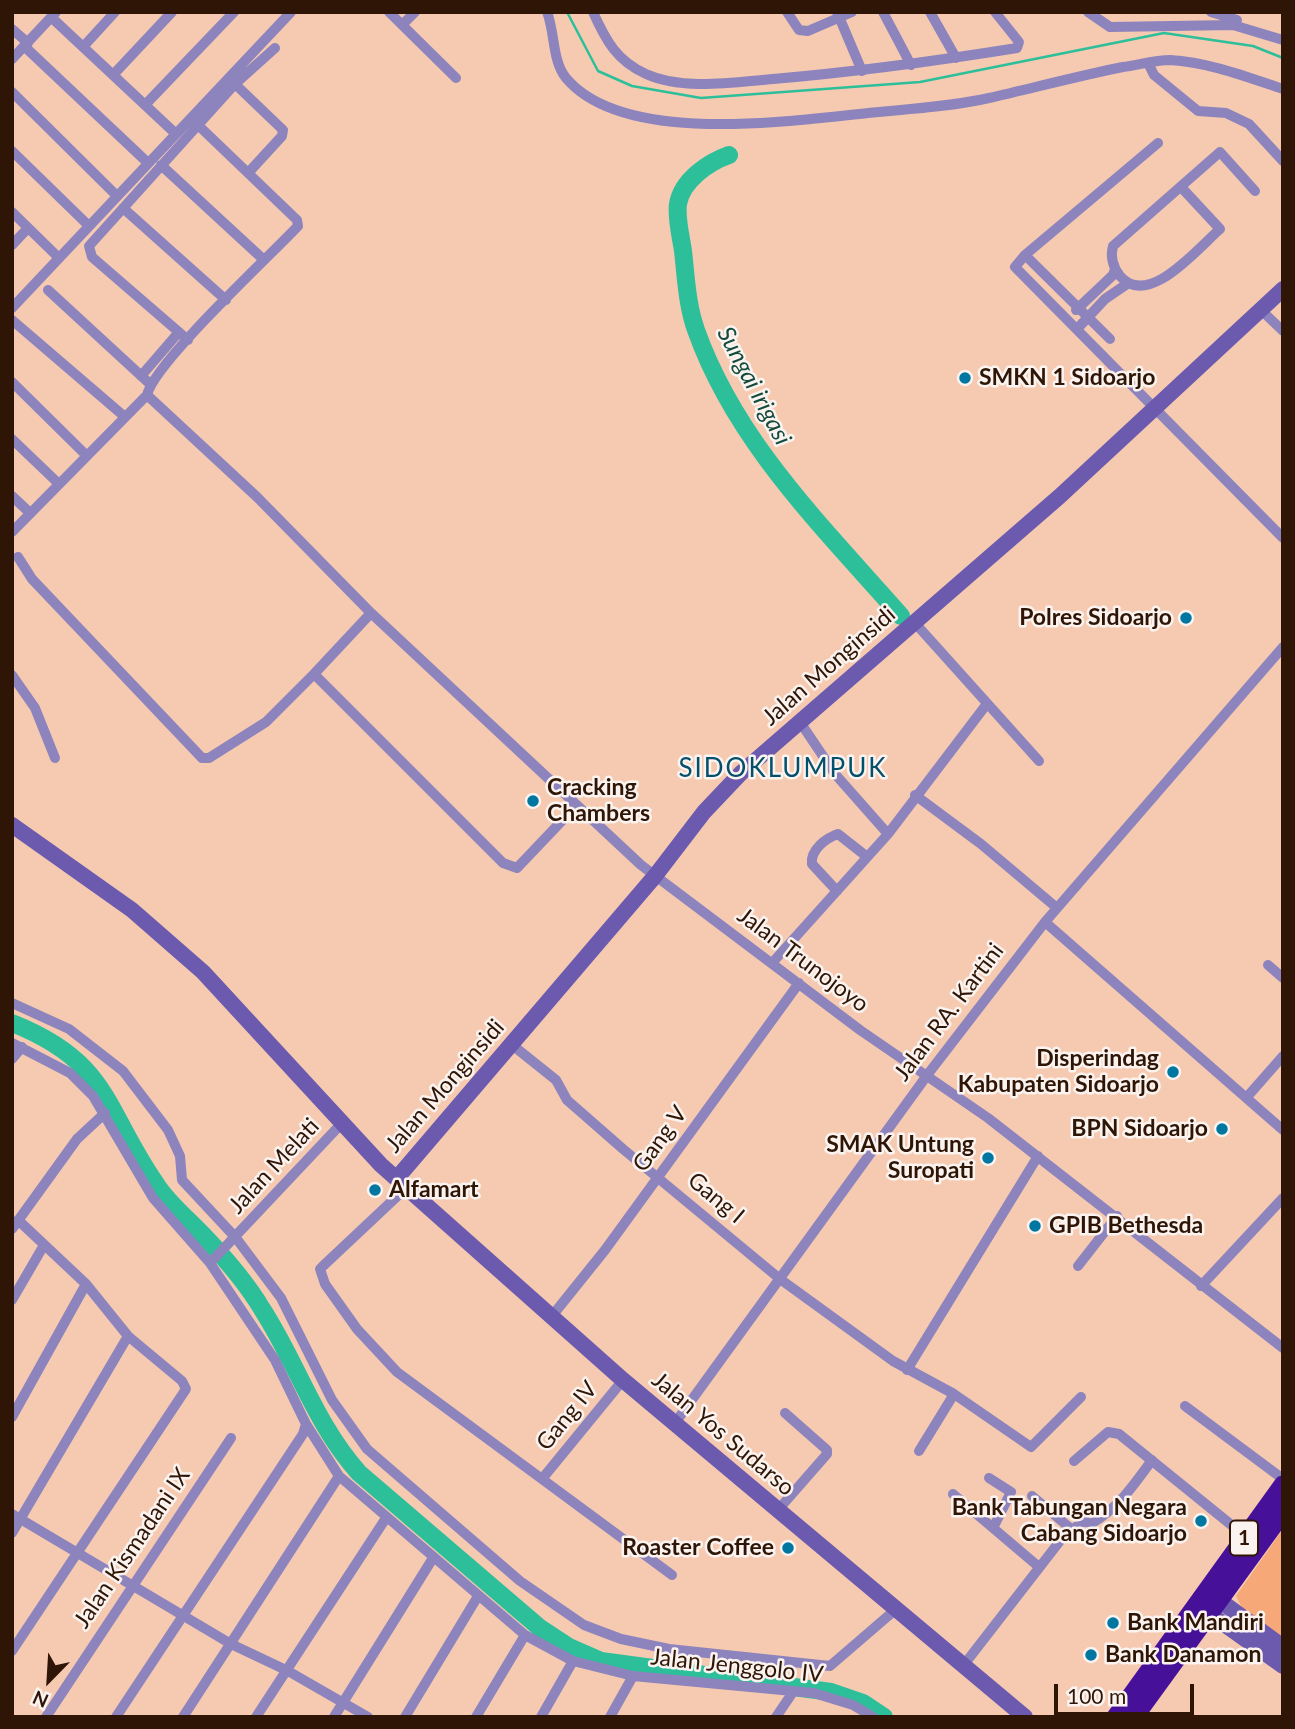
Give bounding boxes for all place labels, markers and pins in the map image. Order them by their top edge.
place label: SMKN 1 Sidoarjo [979,364,1155,392]
marker: SMKN 1 Sidoarjo [957,370,973,386]
place label: Polres Sidoarjo [1019,604,1172,632]
marker: Polres Sidoarjo [1178,610,1194,626]
place label: Cracking Chambers [547,774,650,828]
marker: Cracking Chambers [525,793,541,809]
place label: Disperindag Kabupaten Sidoarjo [958,1045,1159,1099]
marker: Disperindag Kabupaten Sidoarjo [1165,1064,1181,1080]
place label: BPN Sidoarjo [1071,1115,1208,1143]
marker: BPN Sidoarjo [1214,1121,1230,1137]
place label: SMAK Untung Suropati [826,1131,974,1185]
marker: SMAK Untung Suropati [980,1150,996,1166]
place label: Alfamart [389,1176,479,1204]
marker: Alfamart [367,1182,383,1198]
place label: GPIB Bethesda [1049,1212,1203,1240]
marker: GPIB Bethesda [1027,1218,1043,1234]
place label: Bank Tabungan Negara Cabang Sidoarjo [952,1494,1187,1548]
marker: Bank Tabungan Negara Cabang Sidoarjo [1193,1513,1209,1529]
place label: Roaster Coffee [622,1534,774,1562]
marker: Roaster Coffee [780,1540,796,1556]
place label: Bank Mandiri [1127,1609,1264,1637]
marker: Bank Mandiri [1105,1615,1121,1631]
place label: Bank Danamon [1105,1641,1261,1669]
marker: Bank Danamon [1083,1647,1099,1663]

